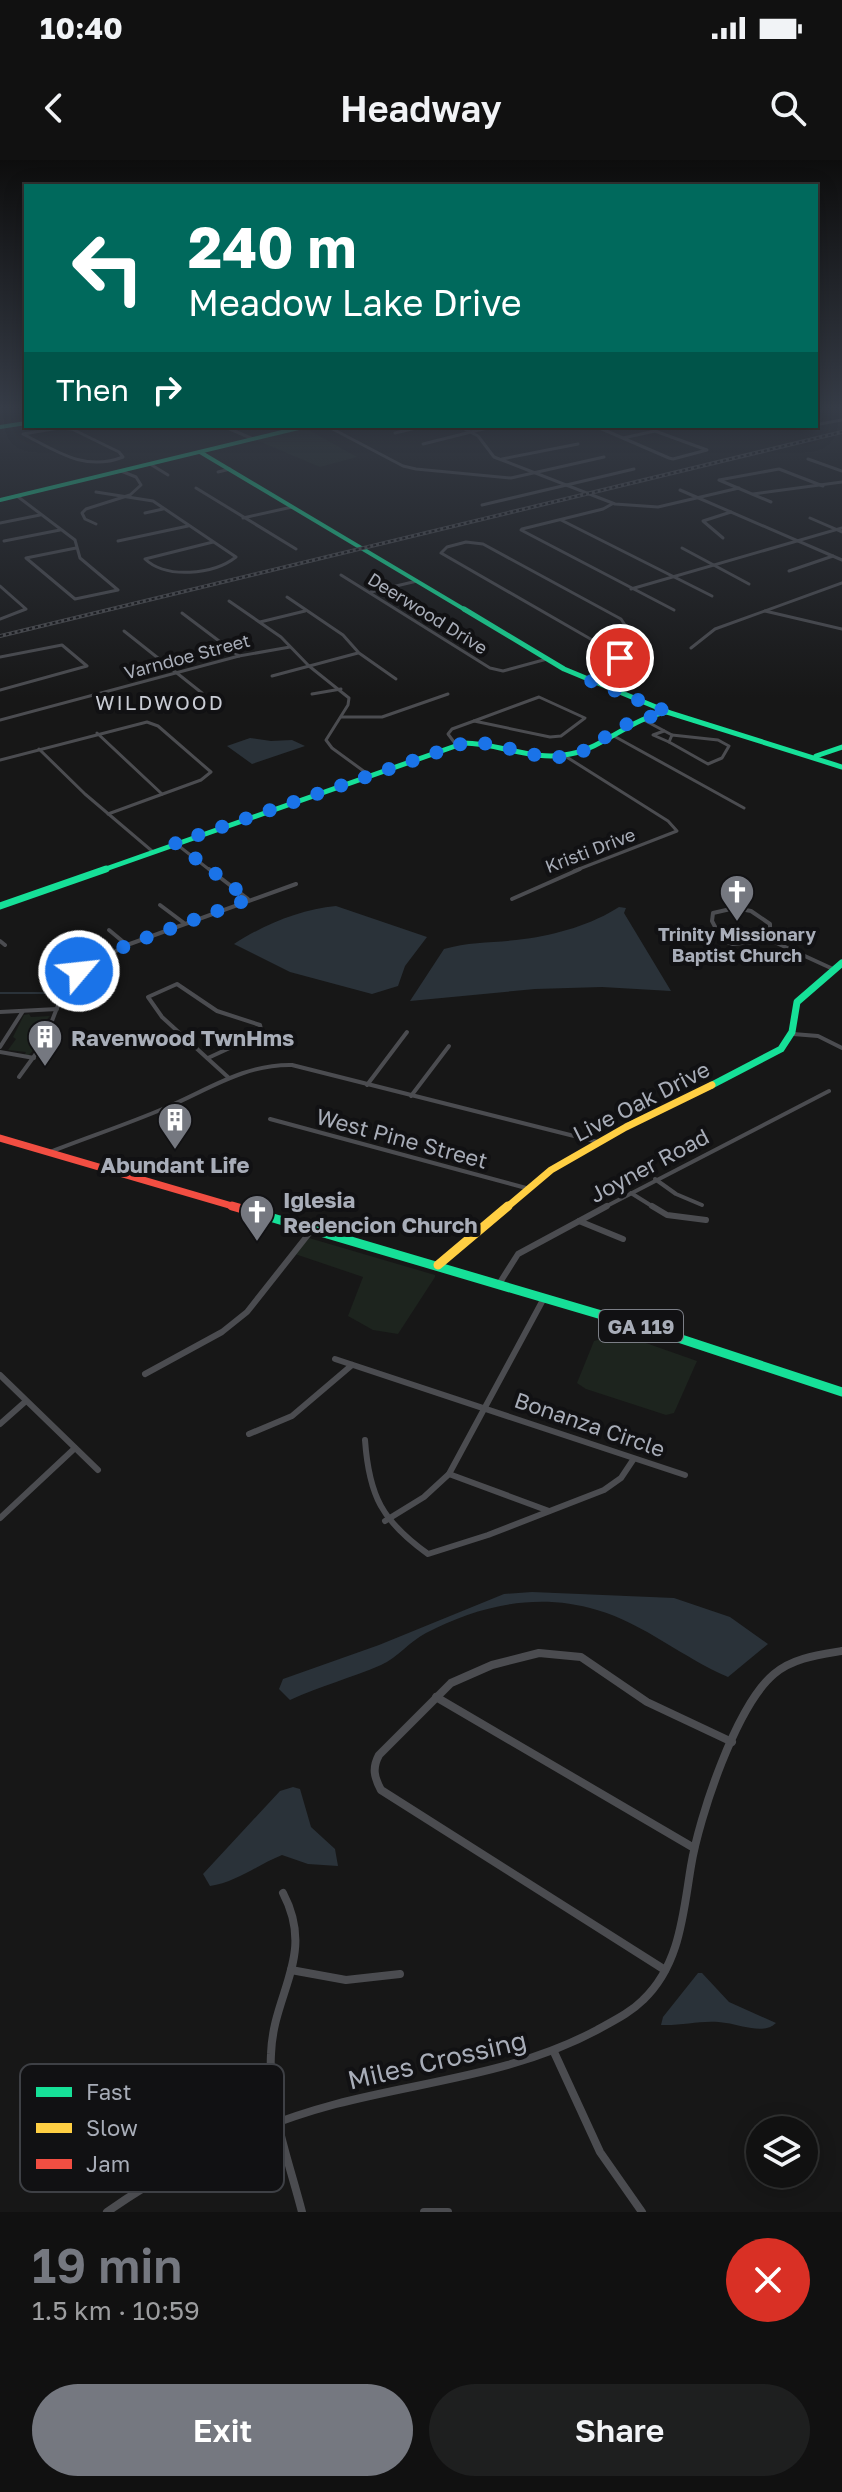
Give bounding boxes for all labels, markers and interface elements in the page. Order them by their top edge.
text: 10:40 [40,10,123,46]
icon: back [32,86,76,130]
icon: search [766,86,810,130]
text: Headway [340,87,502,130]
text: 240 m [188,213,357,280]
icon: left [56,216,160,320]
text: Meadow Lake Drive [188,281,522,324]
icon: right [145,368,189,412]
text: Then [56,372,129,408]
street label: Deerwood Drive [364,567,492,659]
pin [586,624,654,692]
street label: Varndoe Street [122,629,252,683]
icon: arrive [598,636,642,680]
district label: WILDWOOD [95,690,225,714]
street label: Kristi Drive [542,823,638,877]
church icon: Trinity Missionary Baptist Church [718,873,756,923]
place label: Trinity Missionary Baptist Church [658,923,816,966]
position arrow [37,929,121,1013]
building icon: Ravenwood TwnHms [26,1018,64,1068]
place label: Ravenwood TwnHms [71,1024,294,1051]
street label: Live Oak Drive [568,1055,714,1147]
building icon: Abundant Life [156,1101,194,1151]
street label: West Pine Street [313,1102,491,1174]
street label: Joyner Road [585,1122,713,1208]
place label: Abundant Life [101,1151,249,1178]
place label: Iglesia Redencion Church [283,1186,478,1238]
church icon: Iglesia Redencion Church [238,1193,276,1243]
road number: GA 119 [599,1310,683,1342]
street label: Bonanza Circle [511,1386,669,1462]
street label: Miles Crossing [345,2024,529,2096]
legend [20,2064,284,2192]
text: Fast [86,2078,132,2105]
text: Slow [86,2114,138,2141]
map controls [746,2116,818,2188]
button: layers [746,2116,818,2188]
text: Jam [86,2150,130,2177]
text: 19 min [32,2236,182,2294]
button: close [726,2238,810,2322]
text: 1.5 km · 10:59 [32,2295,200,2326]
button: Exit [32,2384,413,2476]
button: Share [429,2384,810,2476]

